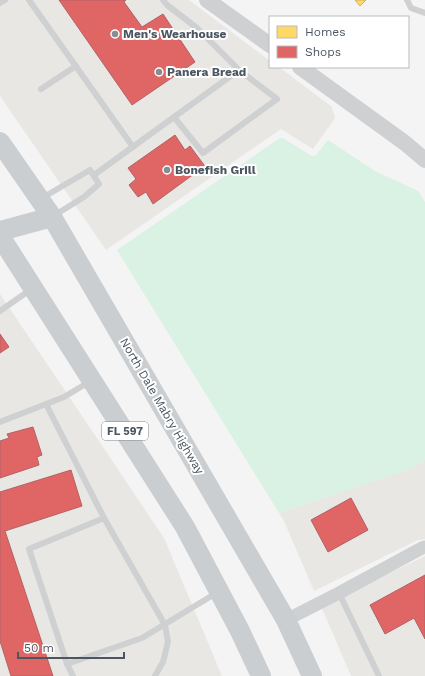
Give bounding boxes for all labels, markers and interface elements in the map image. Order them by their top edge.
legend [269,16,409,68]
text: Homes [305,25,346,39]
place label: Men's Wearhouse [123,27,227,41]
marker: Men's Wearhouse [110,29,120,39]
text: Shops [305,45,341,59]
place label: Panera Bread [167,65,246,79]
marker: Panera Bread [154,67,164,77]
place label: Bonefish Grill [175,163,256,177]
marker: Bonefish Grill [162,165,172,175]
street label: North Dale Mabry Highway [117,335,207,477]
road number: FL 597 [102,422,148,440]
scale bar [18,634,124,660]
text: 50 m [24,641,54,655]

